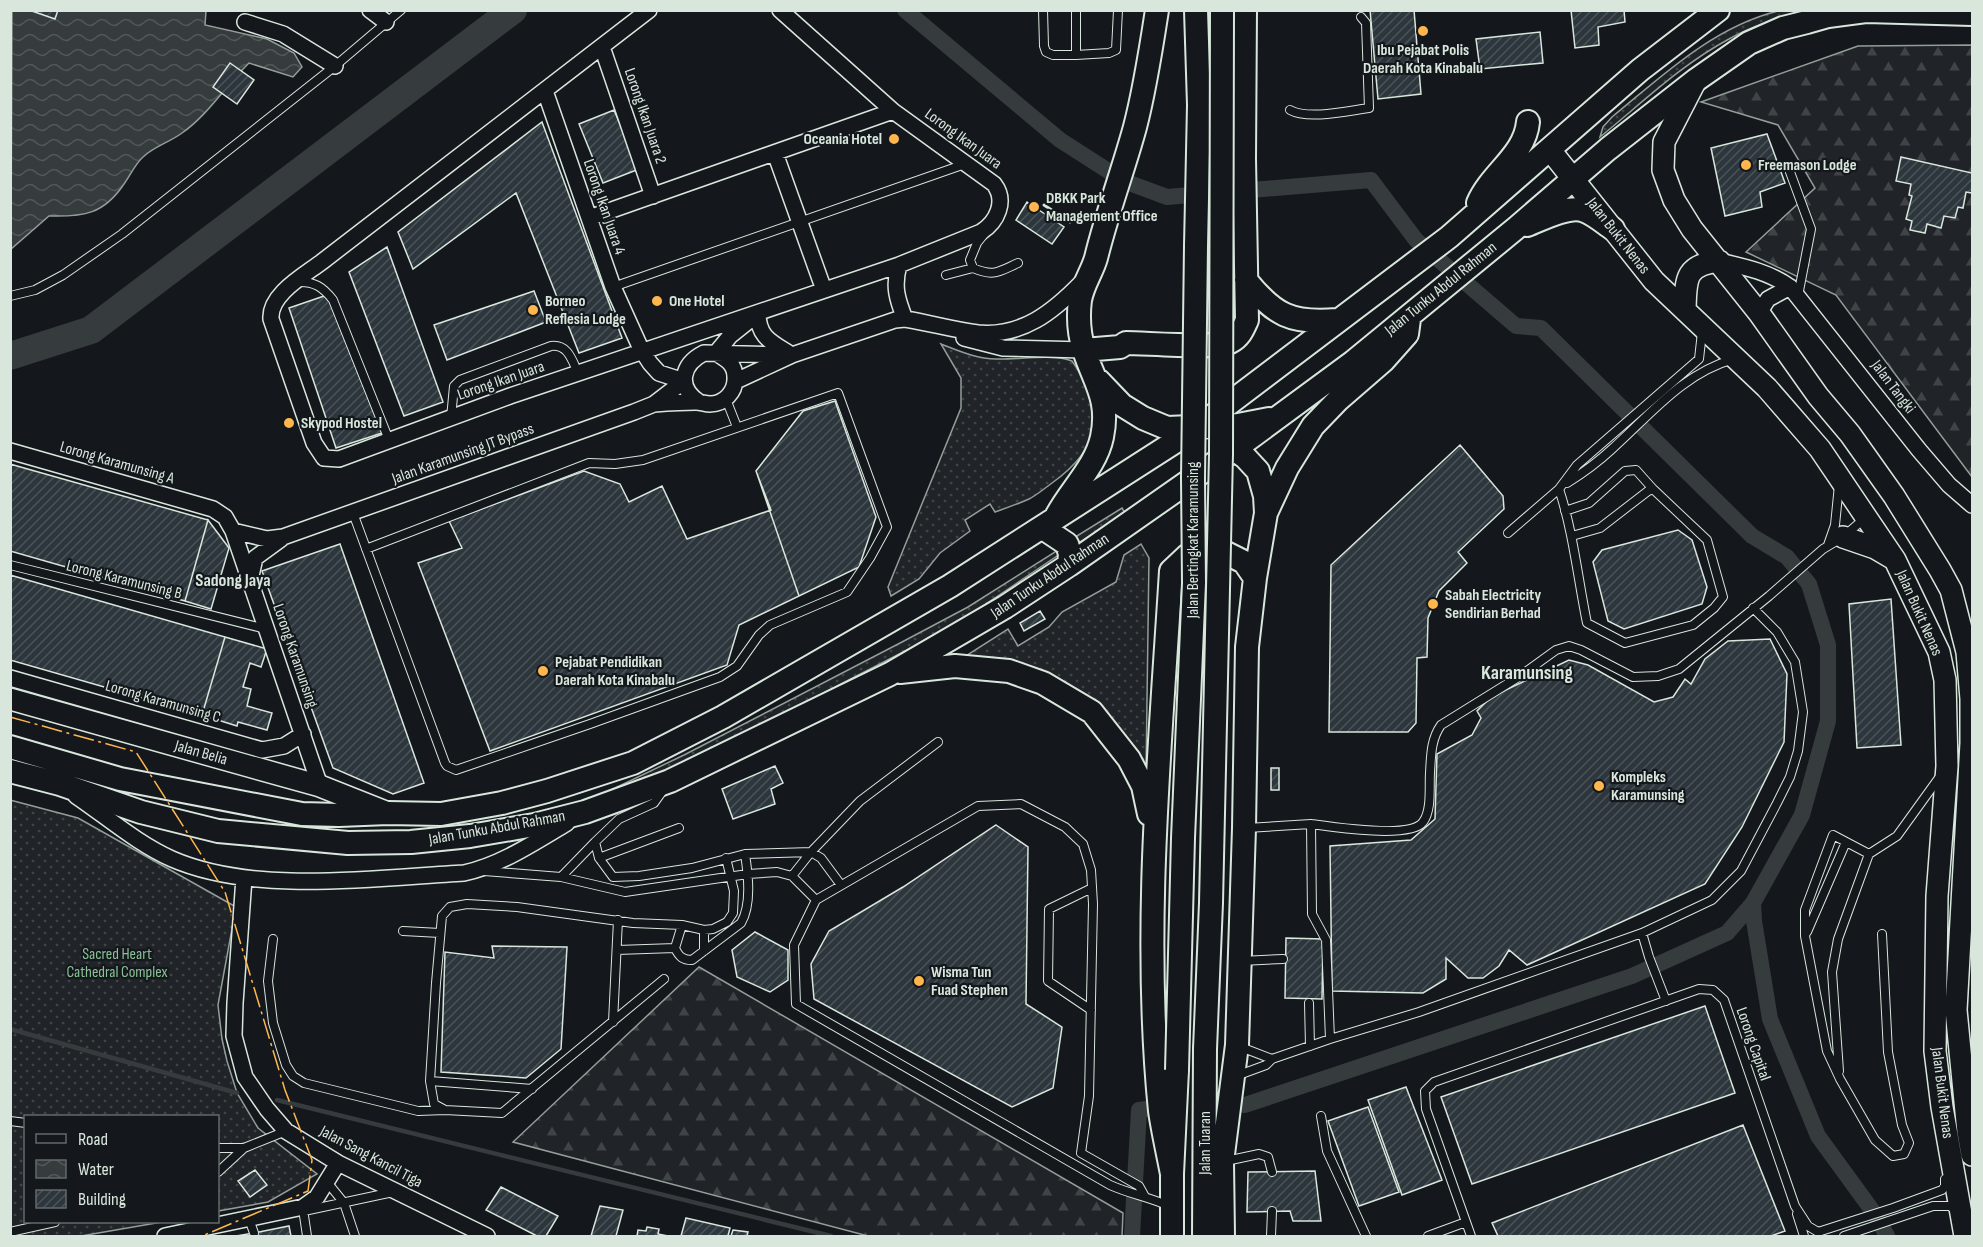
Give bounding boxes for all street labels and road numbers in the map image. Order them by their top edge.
street label: Lorong Ikan Juara 2 [620,66,670,166]
street label: Lorong Ikan Juara [921,105,1005,173]
street label: Lorong Ikan Juara 4 [579,157,629,258]
street label: Jalan Bukit Nenas [1582,193,1654,278]
street label: Jalan Tunku Abdul Rahman [1381,238,1501,341]
street label: Jalan Tangki [1866,356,1919,417]
street label: Lorong Ikan Juara [455,357,547,405]
street label: Jalan Karamunsing JT Bypass [388,419,537,489]
street label: Lorong Karamunsing A [58,438,177,488]
street label: Jalan Bertingkat Karamunsing [1184,462,1203,619]
street label: Jalan Tunku Abdul Rahman [987,529,1113,623]
street label: Lorong Karamunsing B [64,556,184,604]
street label: Jalan Bukit Nenas [1891,566,1946,659]
street label: Lorong Karamunsing [268,602,322,710]
street label: Lorong Karamunsing C [103,676,223,728]
street label: Jalan Belia [171,736,230,770]
street label: Jalan Tunku Abdul Rahman [426,807,567,850]
street label: Lorong Capital [1732,1005,1774,1083]
street label: Jalan Bukit Nenas [1927,1045,1957,1140]
street label: Jalan Tuaran [1196,1111,1215,1176]
street label: Jalan Sang Kancil Tiga [315,1121,426,1192]

